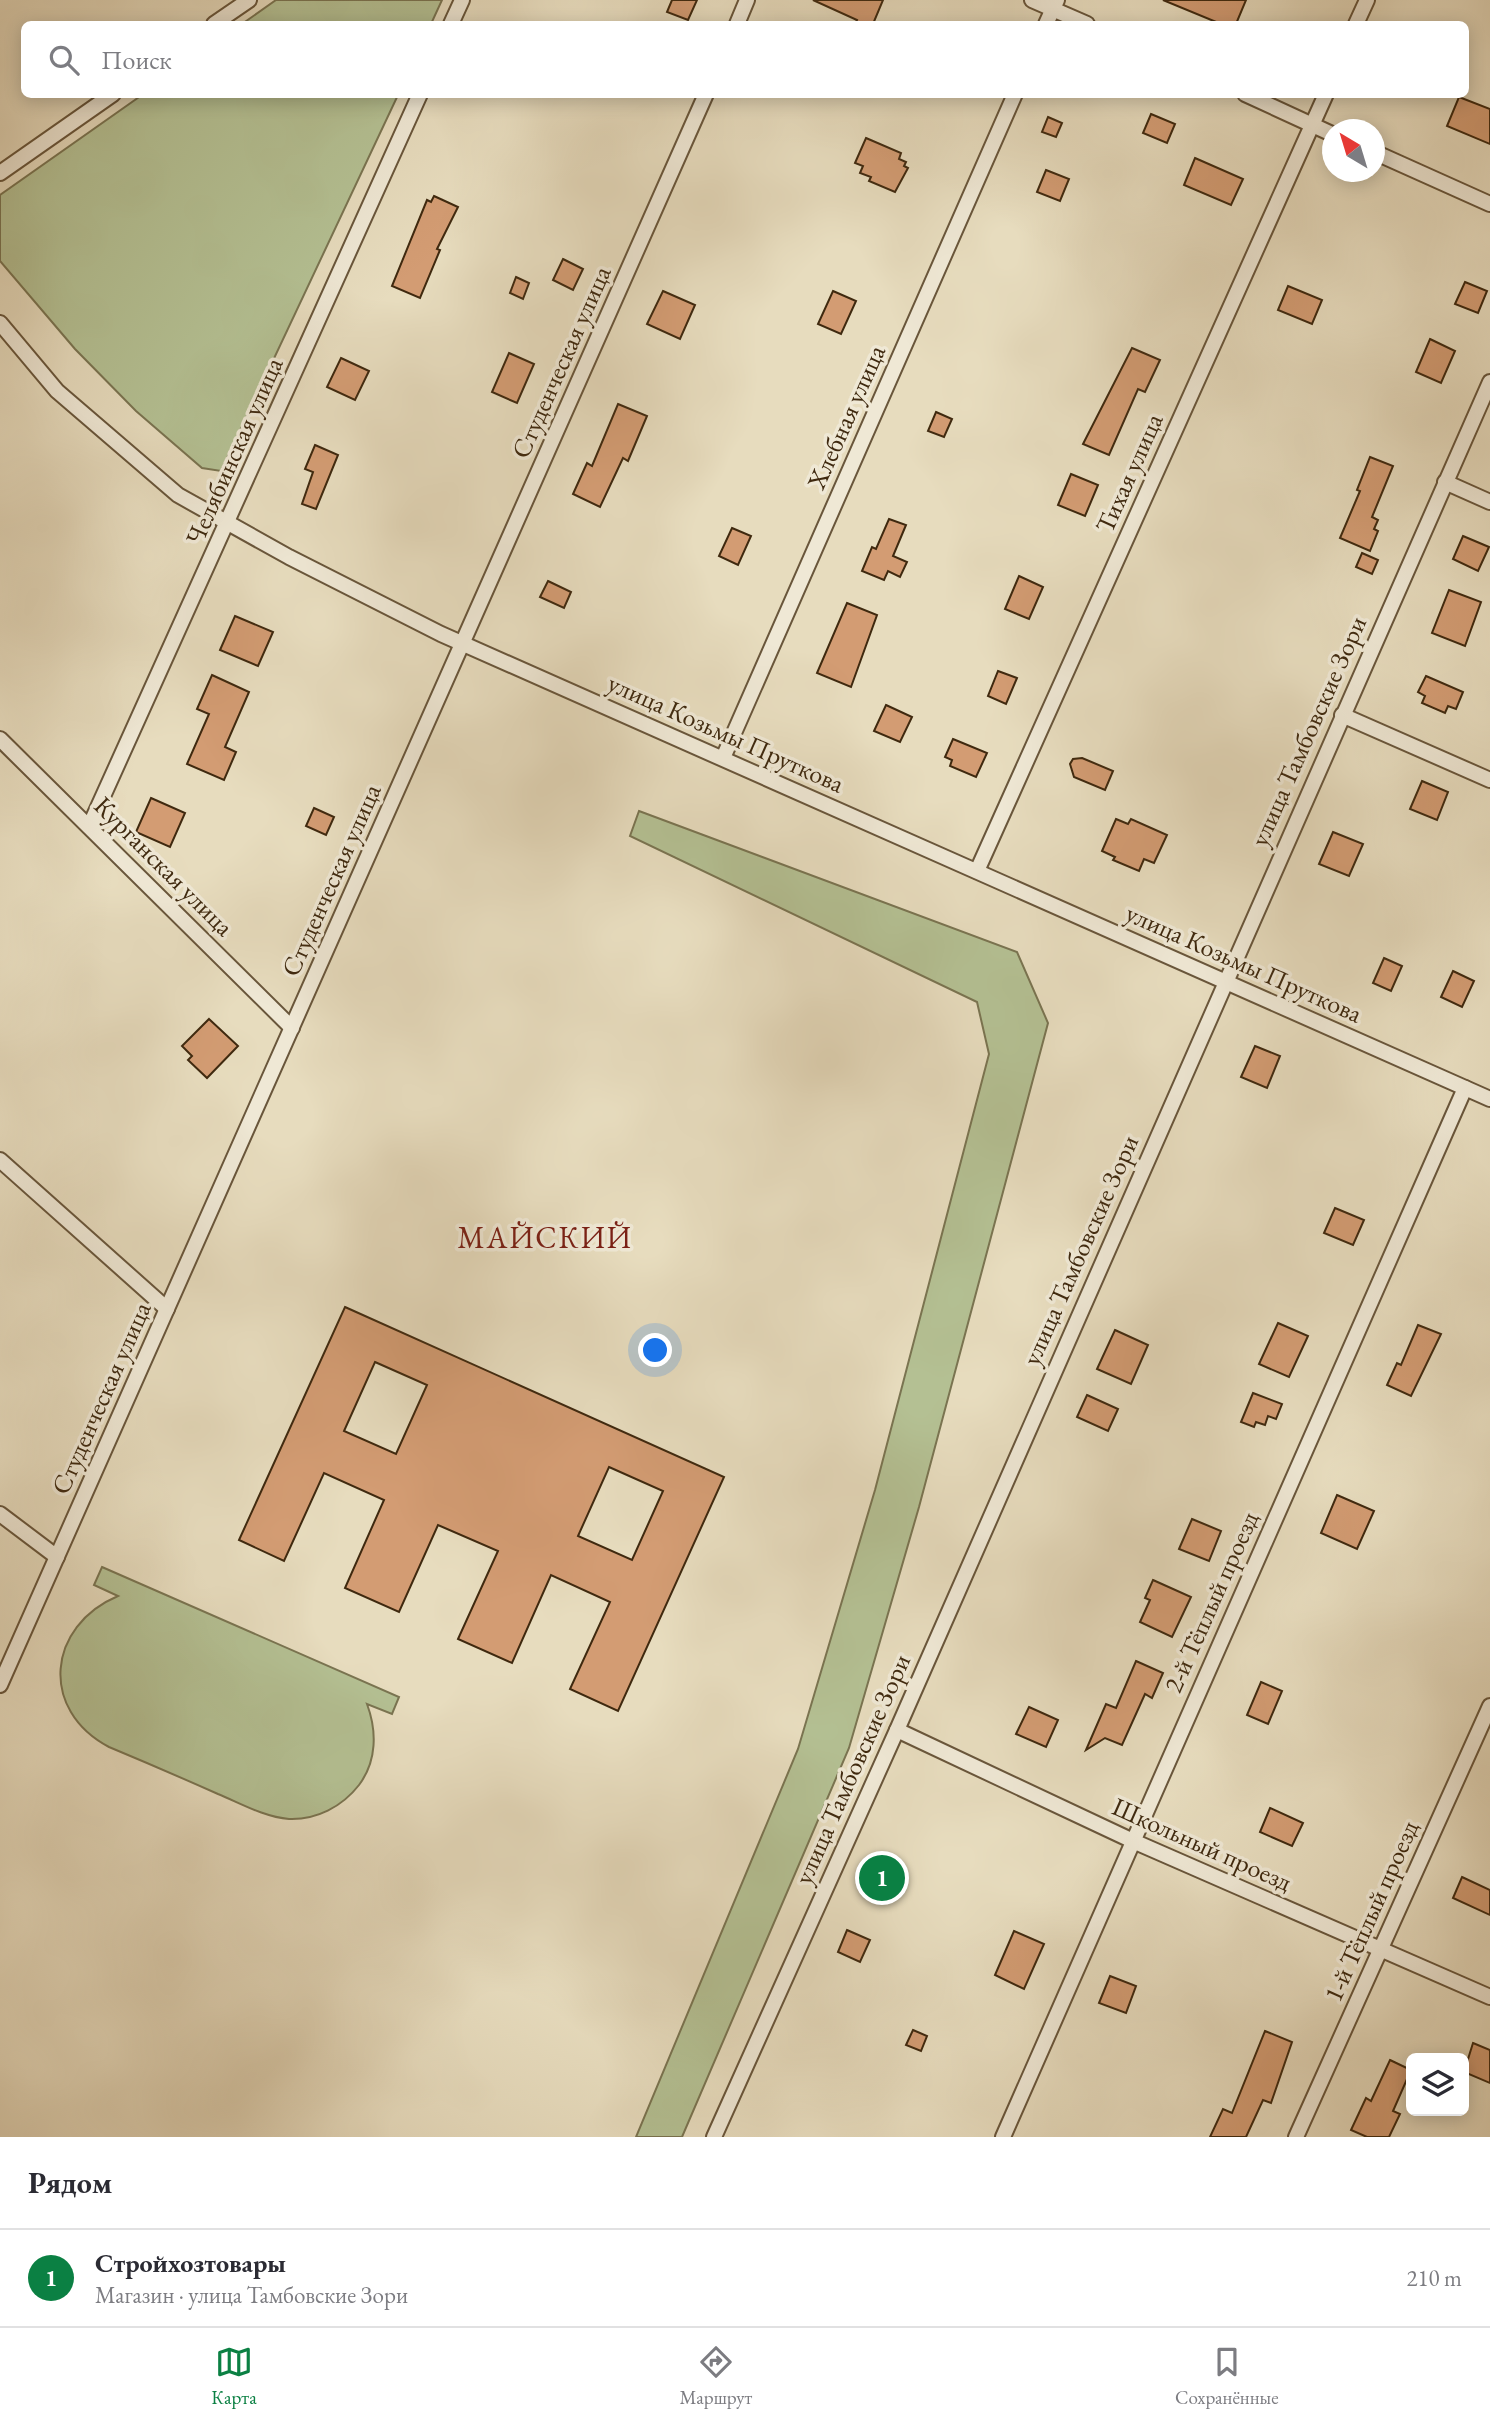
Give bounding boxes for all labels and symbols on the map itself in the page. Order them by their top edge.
north arrow [1322,119,1385,182]
street label: Студенческая улица [503,260,619,463]
street label: Хлебная улица [799,339,893,496]
street label: Челябинская улица [177,351,291,550]
street label: Тихая улица [1088,407,1171,538]
street label: улица Тамбовские Зори [1242,610,1374,851]
street label: улица Козьмы Пруткова [602,666,850,801]
street label: Студенческая улица [273,778,389,981]
street label: Курганская улица [87,789,242,944]
street label: улица Козьмы Пруткова [1120,896,1368,1031]
street label: улица Тамбовские Зори [1014,1129,1146,1370]
district label: МАЙСКИЙ [457,1218,633,1257]
street label: Студенческая улица [43,1296,159,1499]
your location [638,1333,672,1367]
street label: 2-й Тёплый проезд [1156,1506,1266,1698]
street label: улица Тамбовские Зори [786,1648,918,1889]
street label: Школьный проезд [1107,1789,1297,1899]
street label: 1-й Тёплый проезд [1316,1815,1426,2007]
pin: 1 [859,1852,905,1904]

